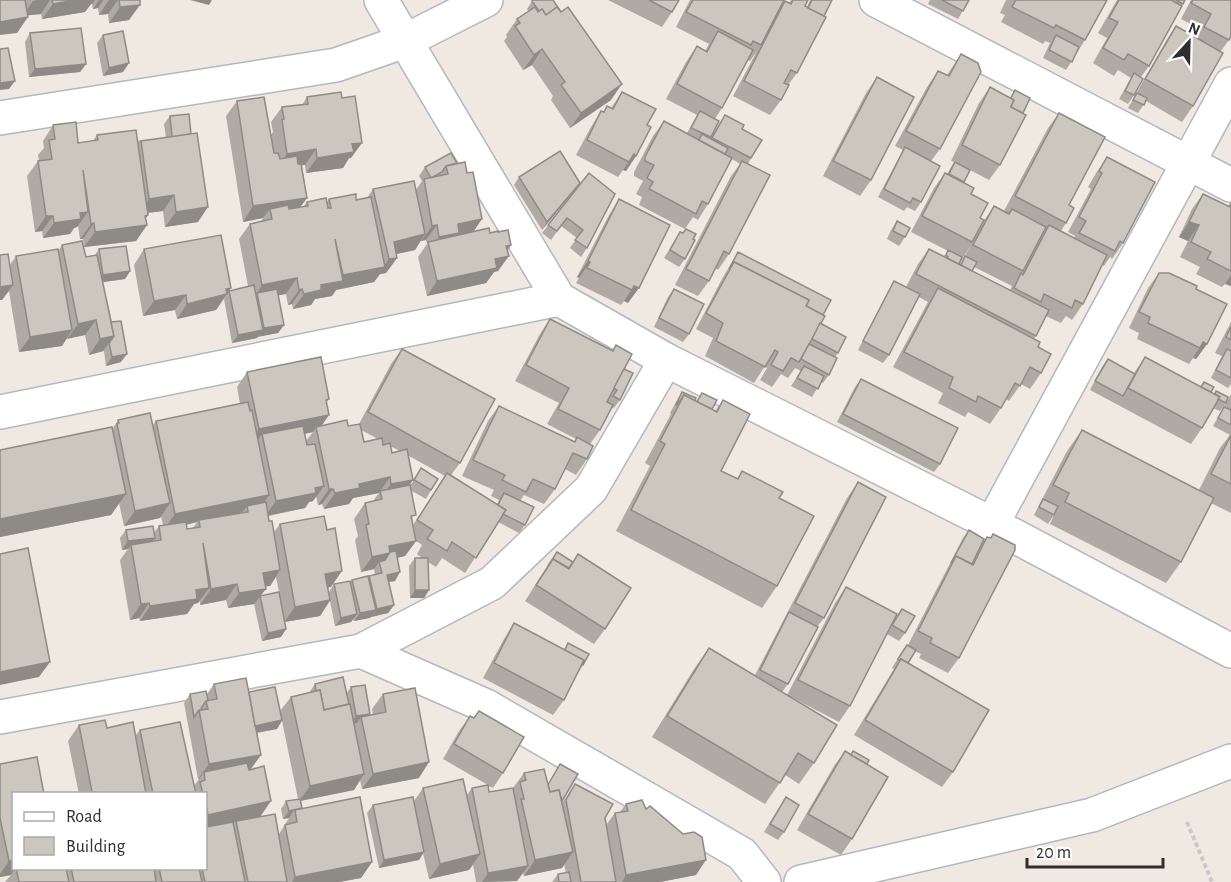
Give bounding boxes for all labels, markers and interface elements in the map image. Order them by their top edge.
north arrow [1159,12,1219,72]
text: N [1186,20,1202,39]
legend [12,792,207,870]
text: Road [66,808,102,826]
scale bar [1027,831,1164,869]
text: Building [66,838,126,856]
text: 20 m [1036,844,1071,862]

